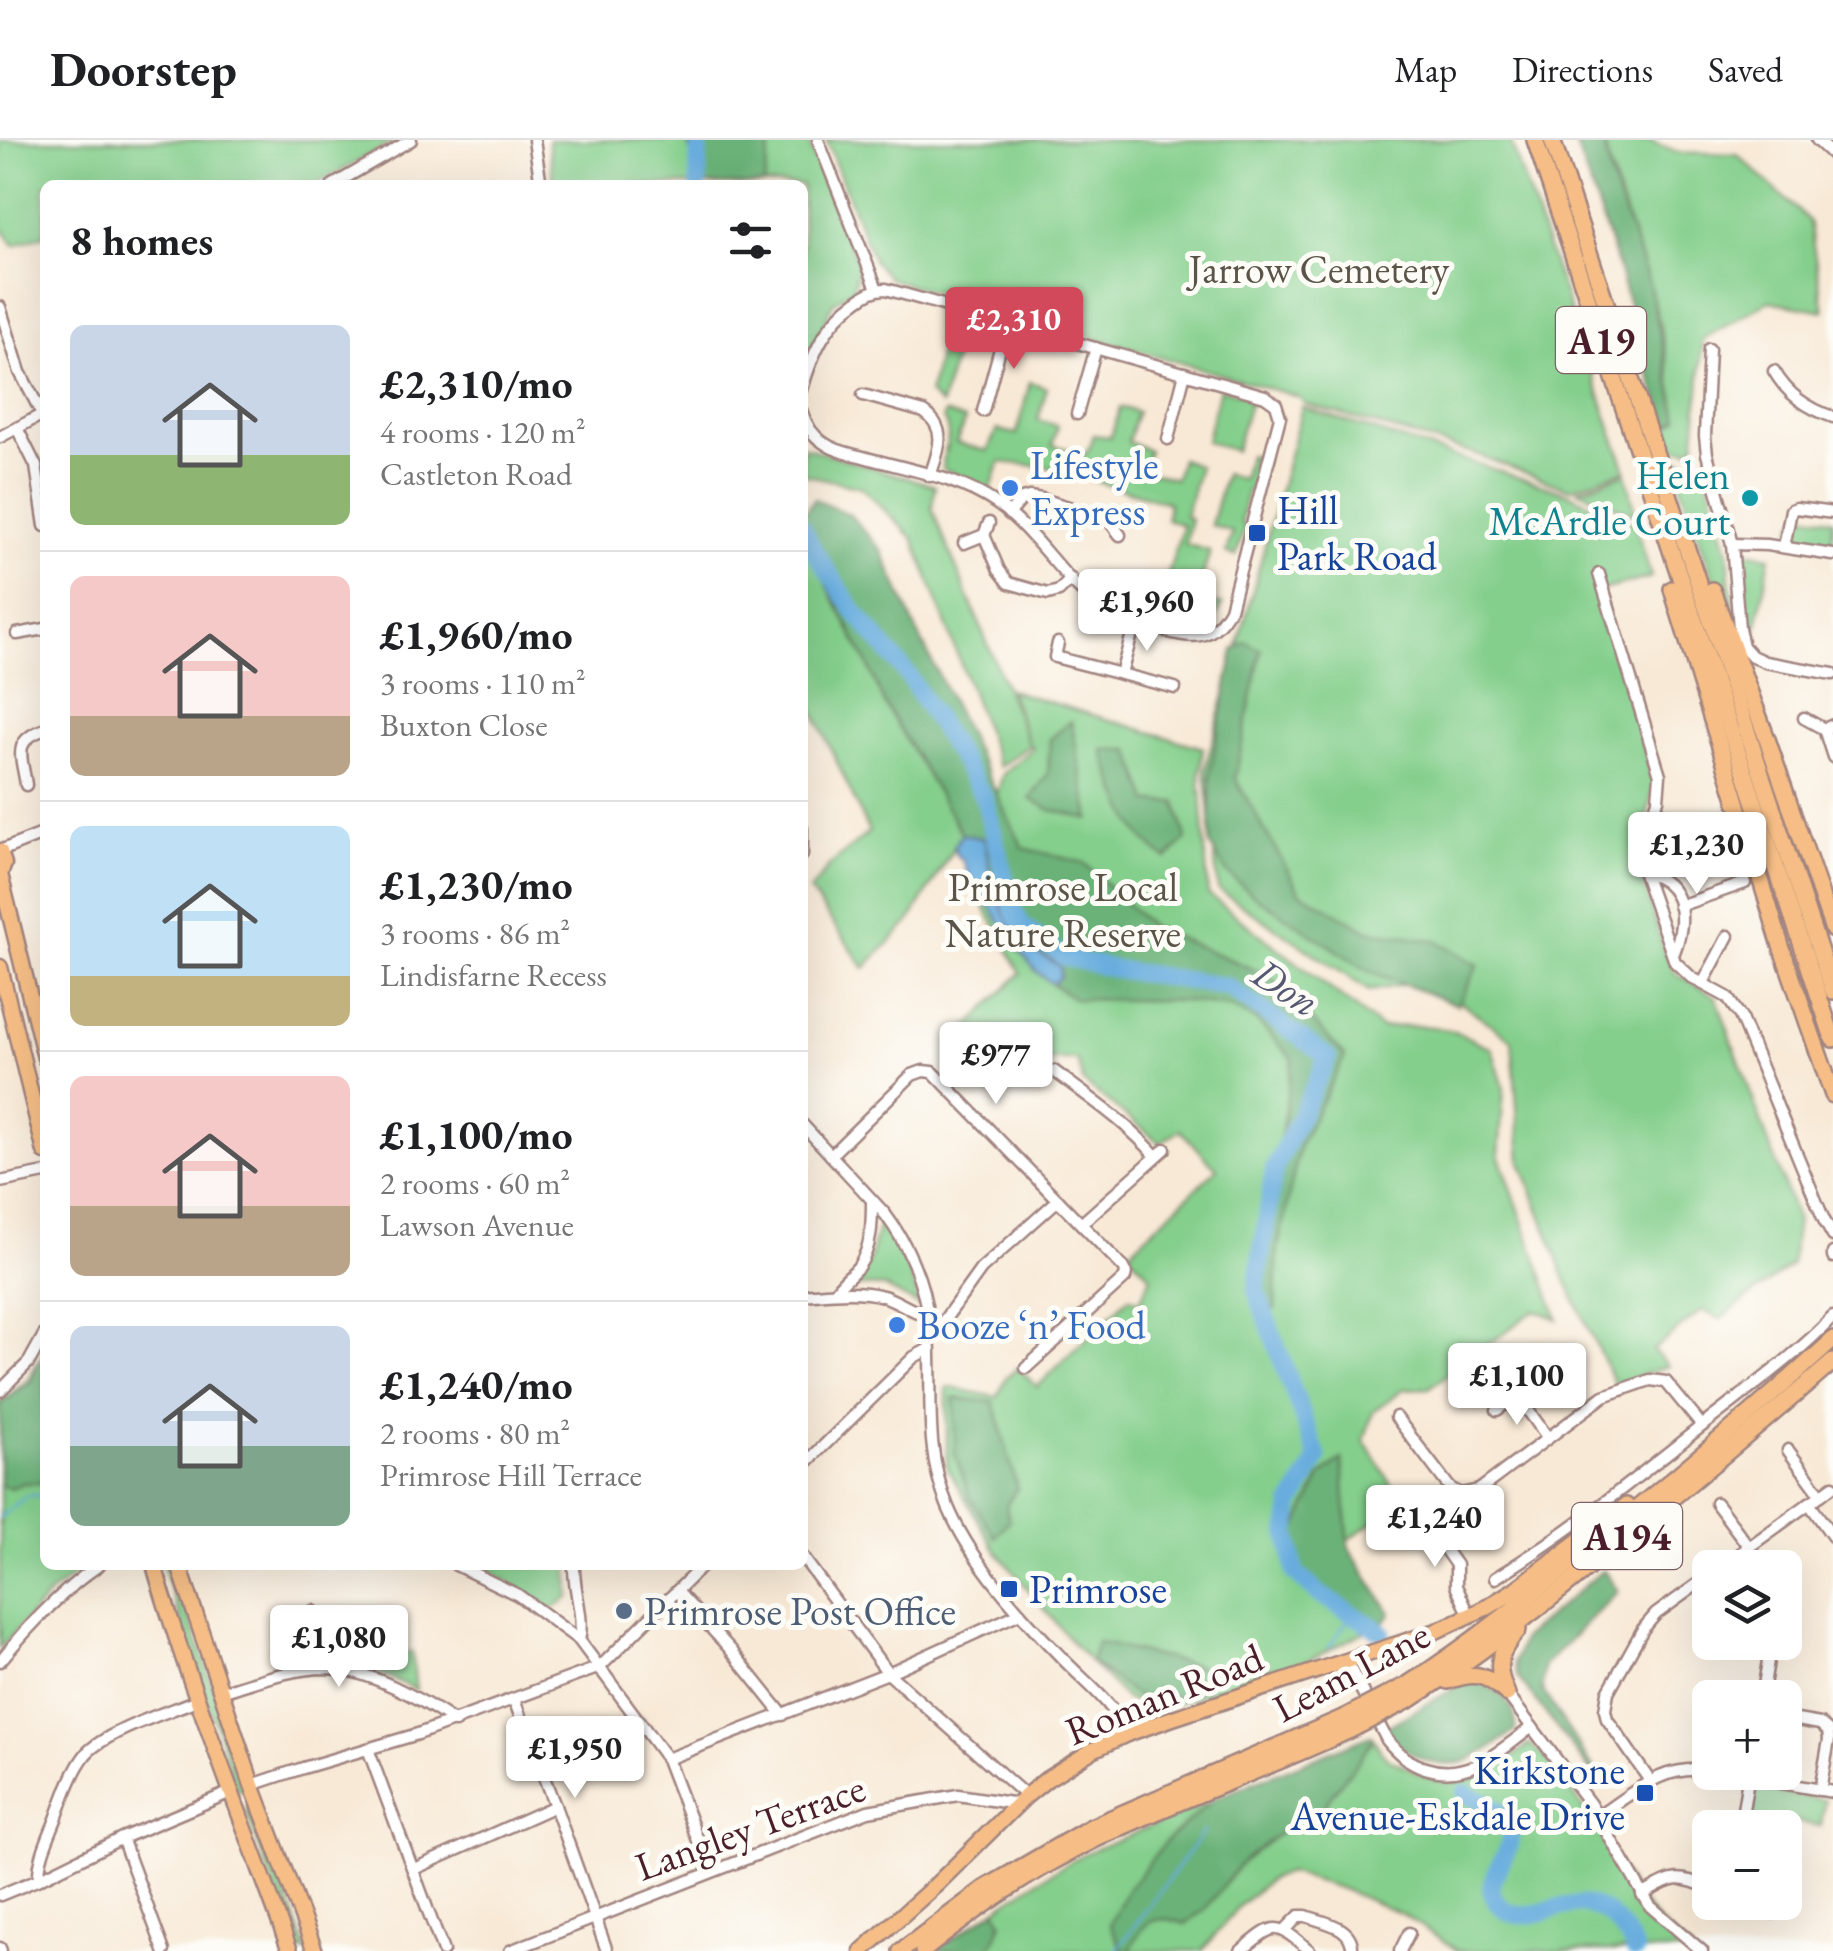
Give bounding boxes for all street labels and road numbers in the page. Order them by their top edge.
road number: A19 [1556,307,1646,373]
road number: A194 [1572,1503,1682,1569]
street label: Leam Lane [1264,1608,1438,1734]
street label: Roman Road [1058,1631,1271,1757]
street label: Langley Terrace [628,1761,872,1893]

